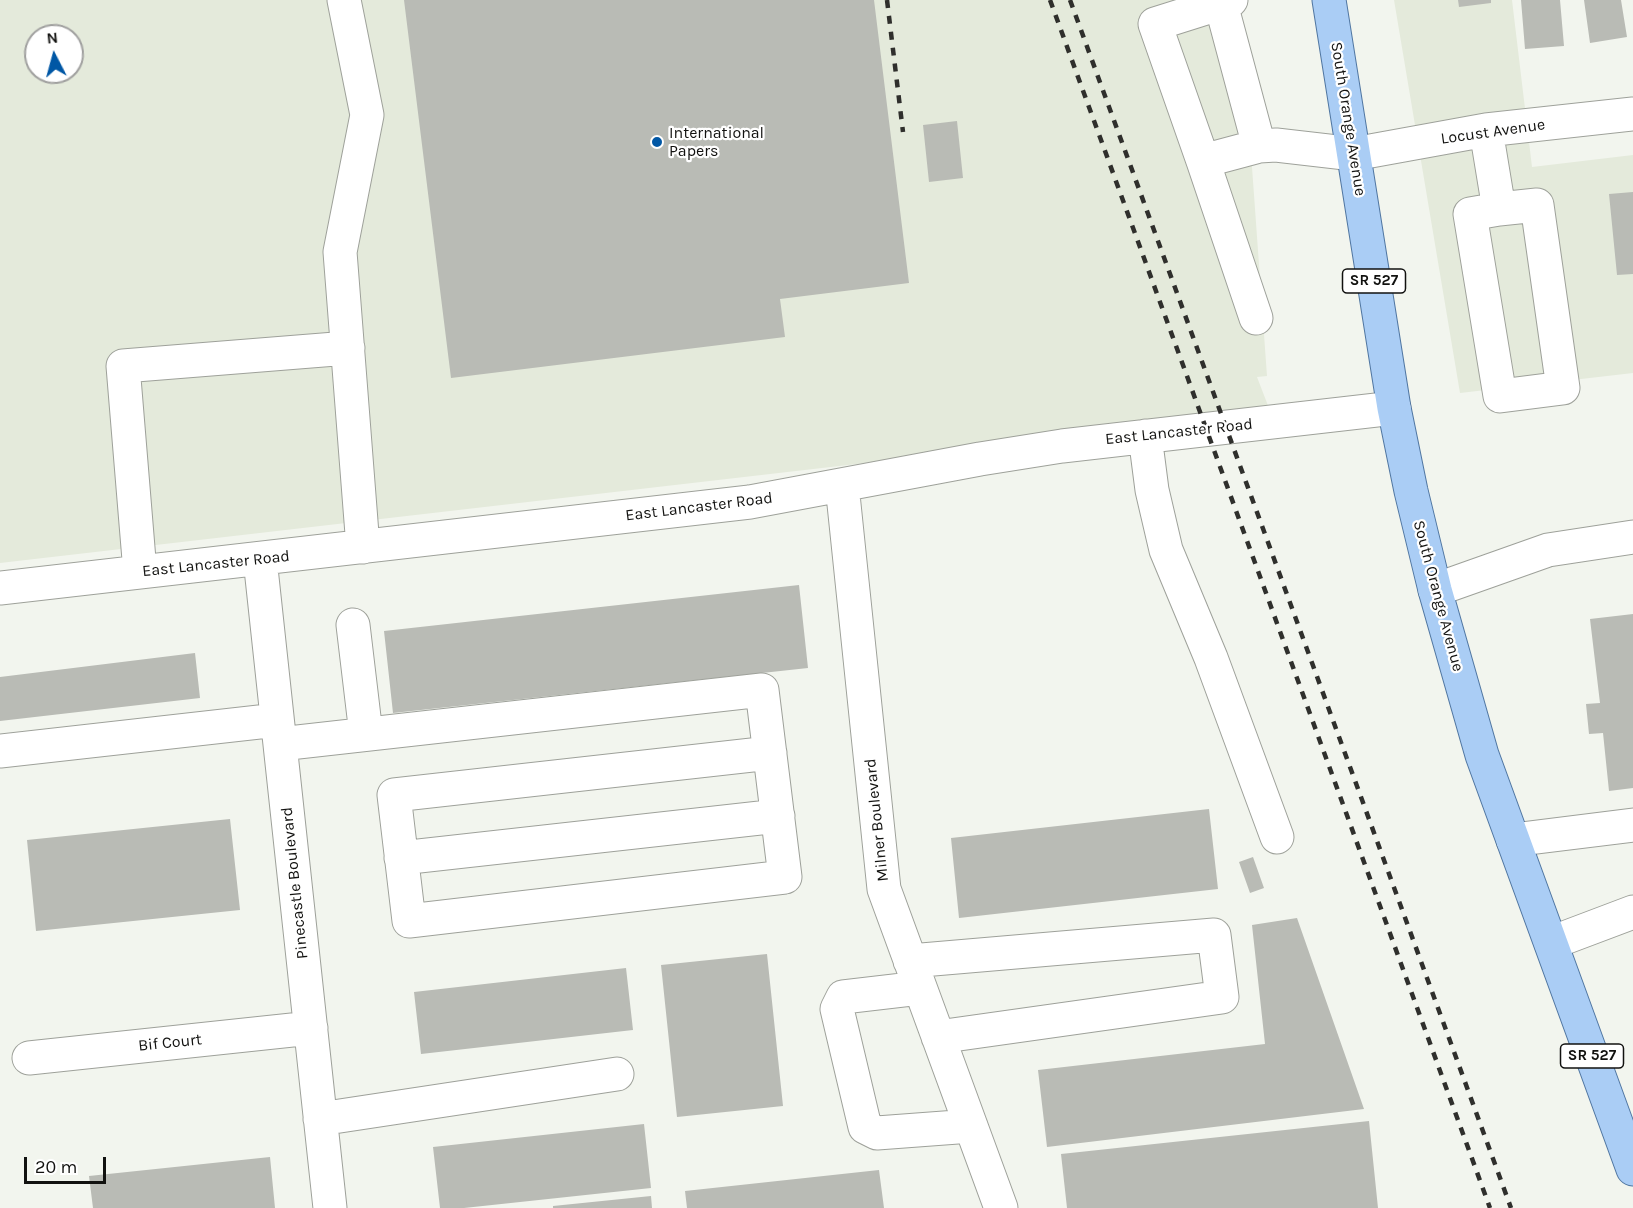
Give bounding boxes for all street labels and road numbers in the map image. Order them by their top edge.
street label: South Orange Avenue [1326,41,1370,197]
street label: Locust Avenue [1440,115,1546,149]
road number: SR 527 [1342,269,1406,293]
street label: East Lancaster Road [1104,415,1254,449]
street label: East Lancaster Road [624,488,774,526]
street label: South Orange Avenue [1409,518,1467,674]
street label: East Lancaster Road [141,547,291,581]
street label: Milner Boulevard [861,758,893,882]
street label: Pinecastle Boulevard [277,806,313,960]
street label: Bif Court [137,1030,203,1056]
road number: SR 527 [1560,1044,1624,1068]

